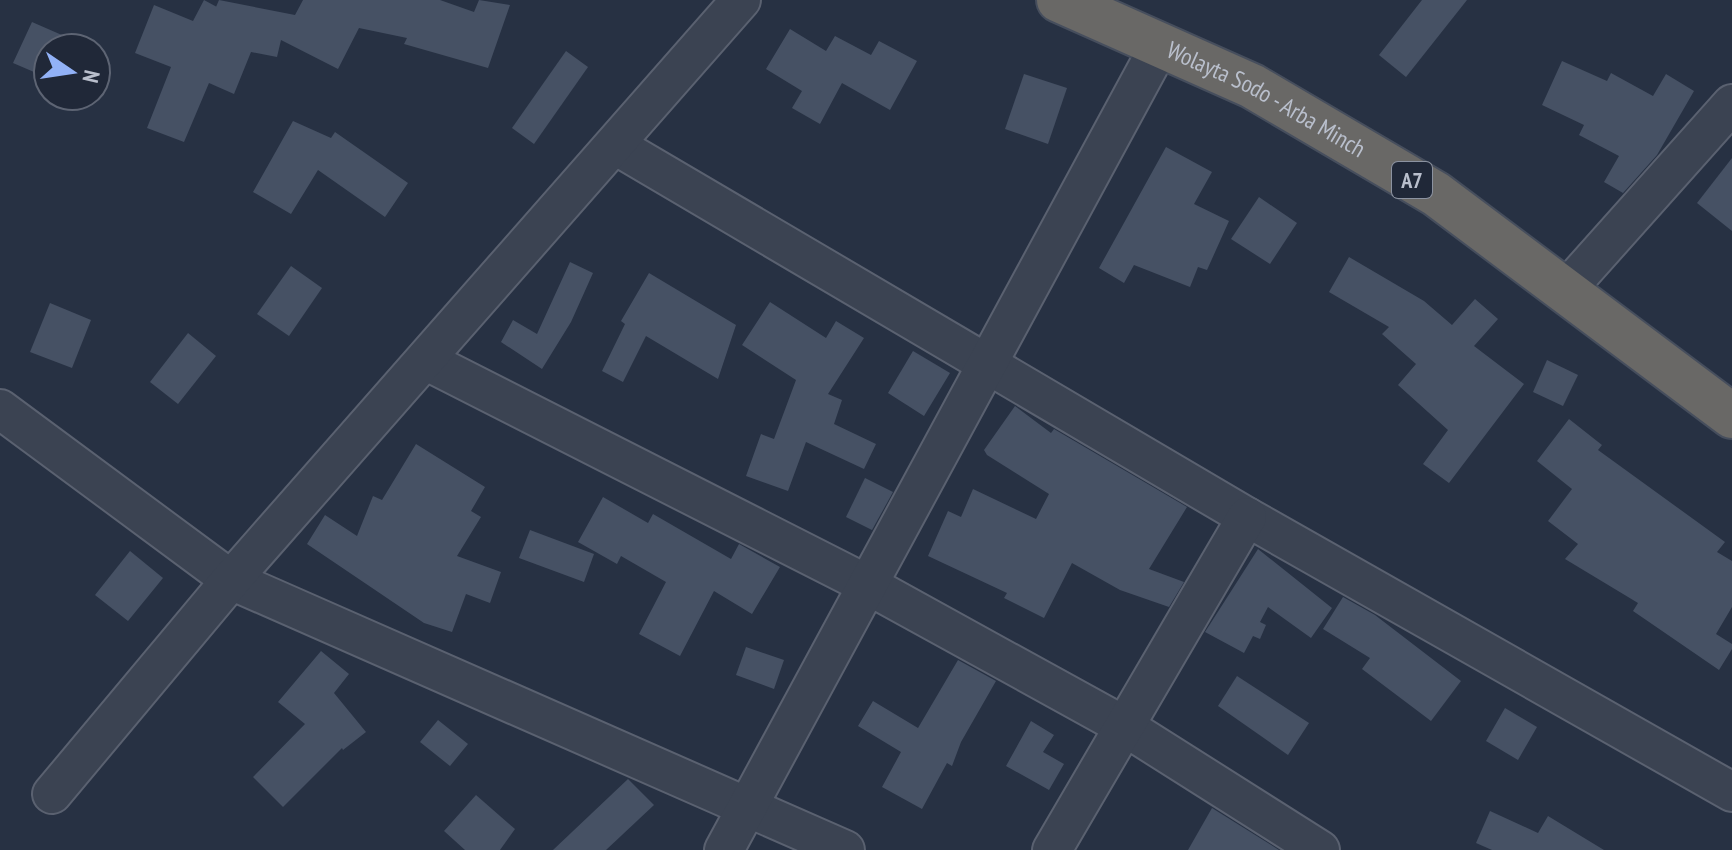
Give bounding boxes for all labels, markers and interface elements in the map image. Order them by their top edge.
north arrow [32,32,112,112]
street label: Wolayta Sodo - Arba Minch [1162,34,1371,164]
text: N [77,68,106,85]
road number: A7 [1392,162,1432,198]

